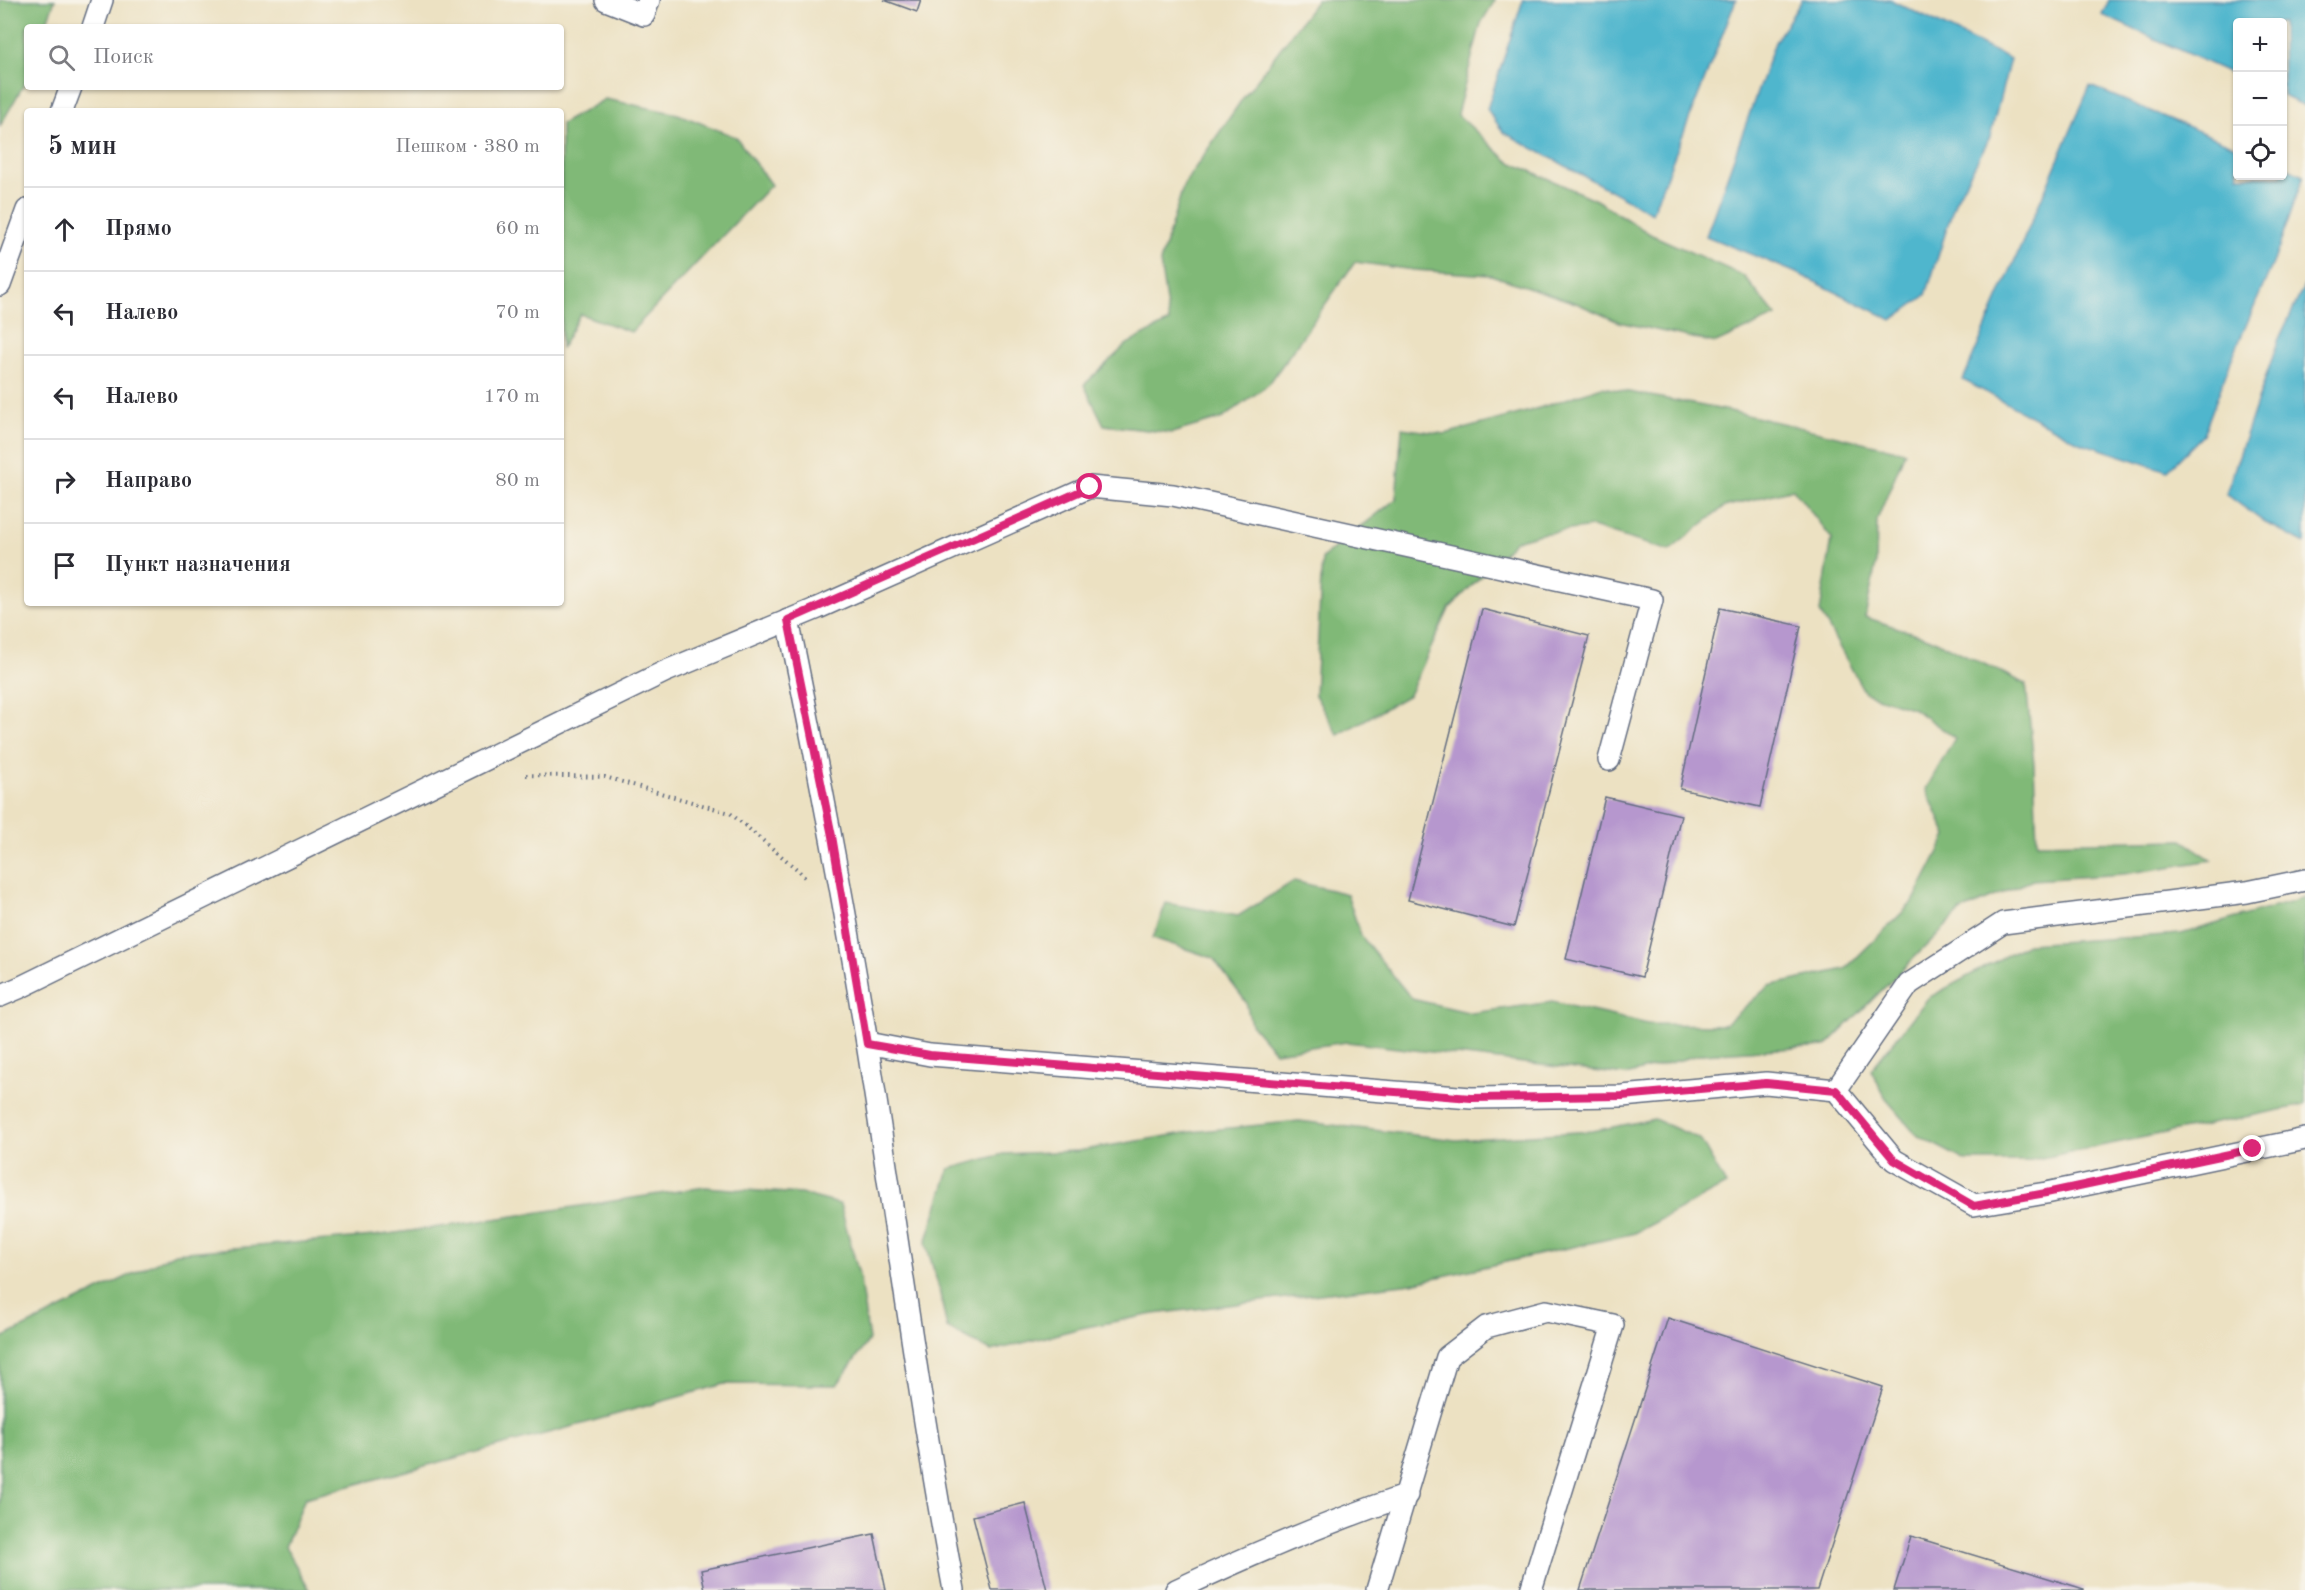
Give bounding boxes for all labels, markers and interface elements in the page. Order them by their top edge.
map controls [2233,18,2287,180]
button: + [2233,18,2287,72]
search box [24,24,564,90]
icon: search [45,41,78,74]
text: Поиск [93,46,154,68]
button: − [2233,72,2287,126]
button: locate [2233,126,2287,180]
text: 5 мин [48,134,117,160]
text: Пешком · 380 m [395,137,540,157]
icon: ahead [48,213,81,246]
text: Прямо [105,218,172,240]
text: 60 m [495,219,540,239]
icon: left [48,297,81,330]
text: Налево [105,302,178,324]
text: 70 m [495,303,540,323]
icon: left [48,381,81,414]
text: Налево [105,386,178,408]
text: 170 m [484,387,540,407]
icon: right [48,465,81,498]
text: Направо [105,470,192,492]
text: 80 m [495,471,540,491]
route start [1076,473,1102,499]
icon: arrive [48,549,81,582]
text: Пункт назначения [105,554,291,576]
route end [2239,1135,2265,1161]

